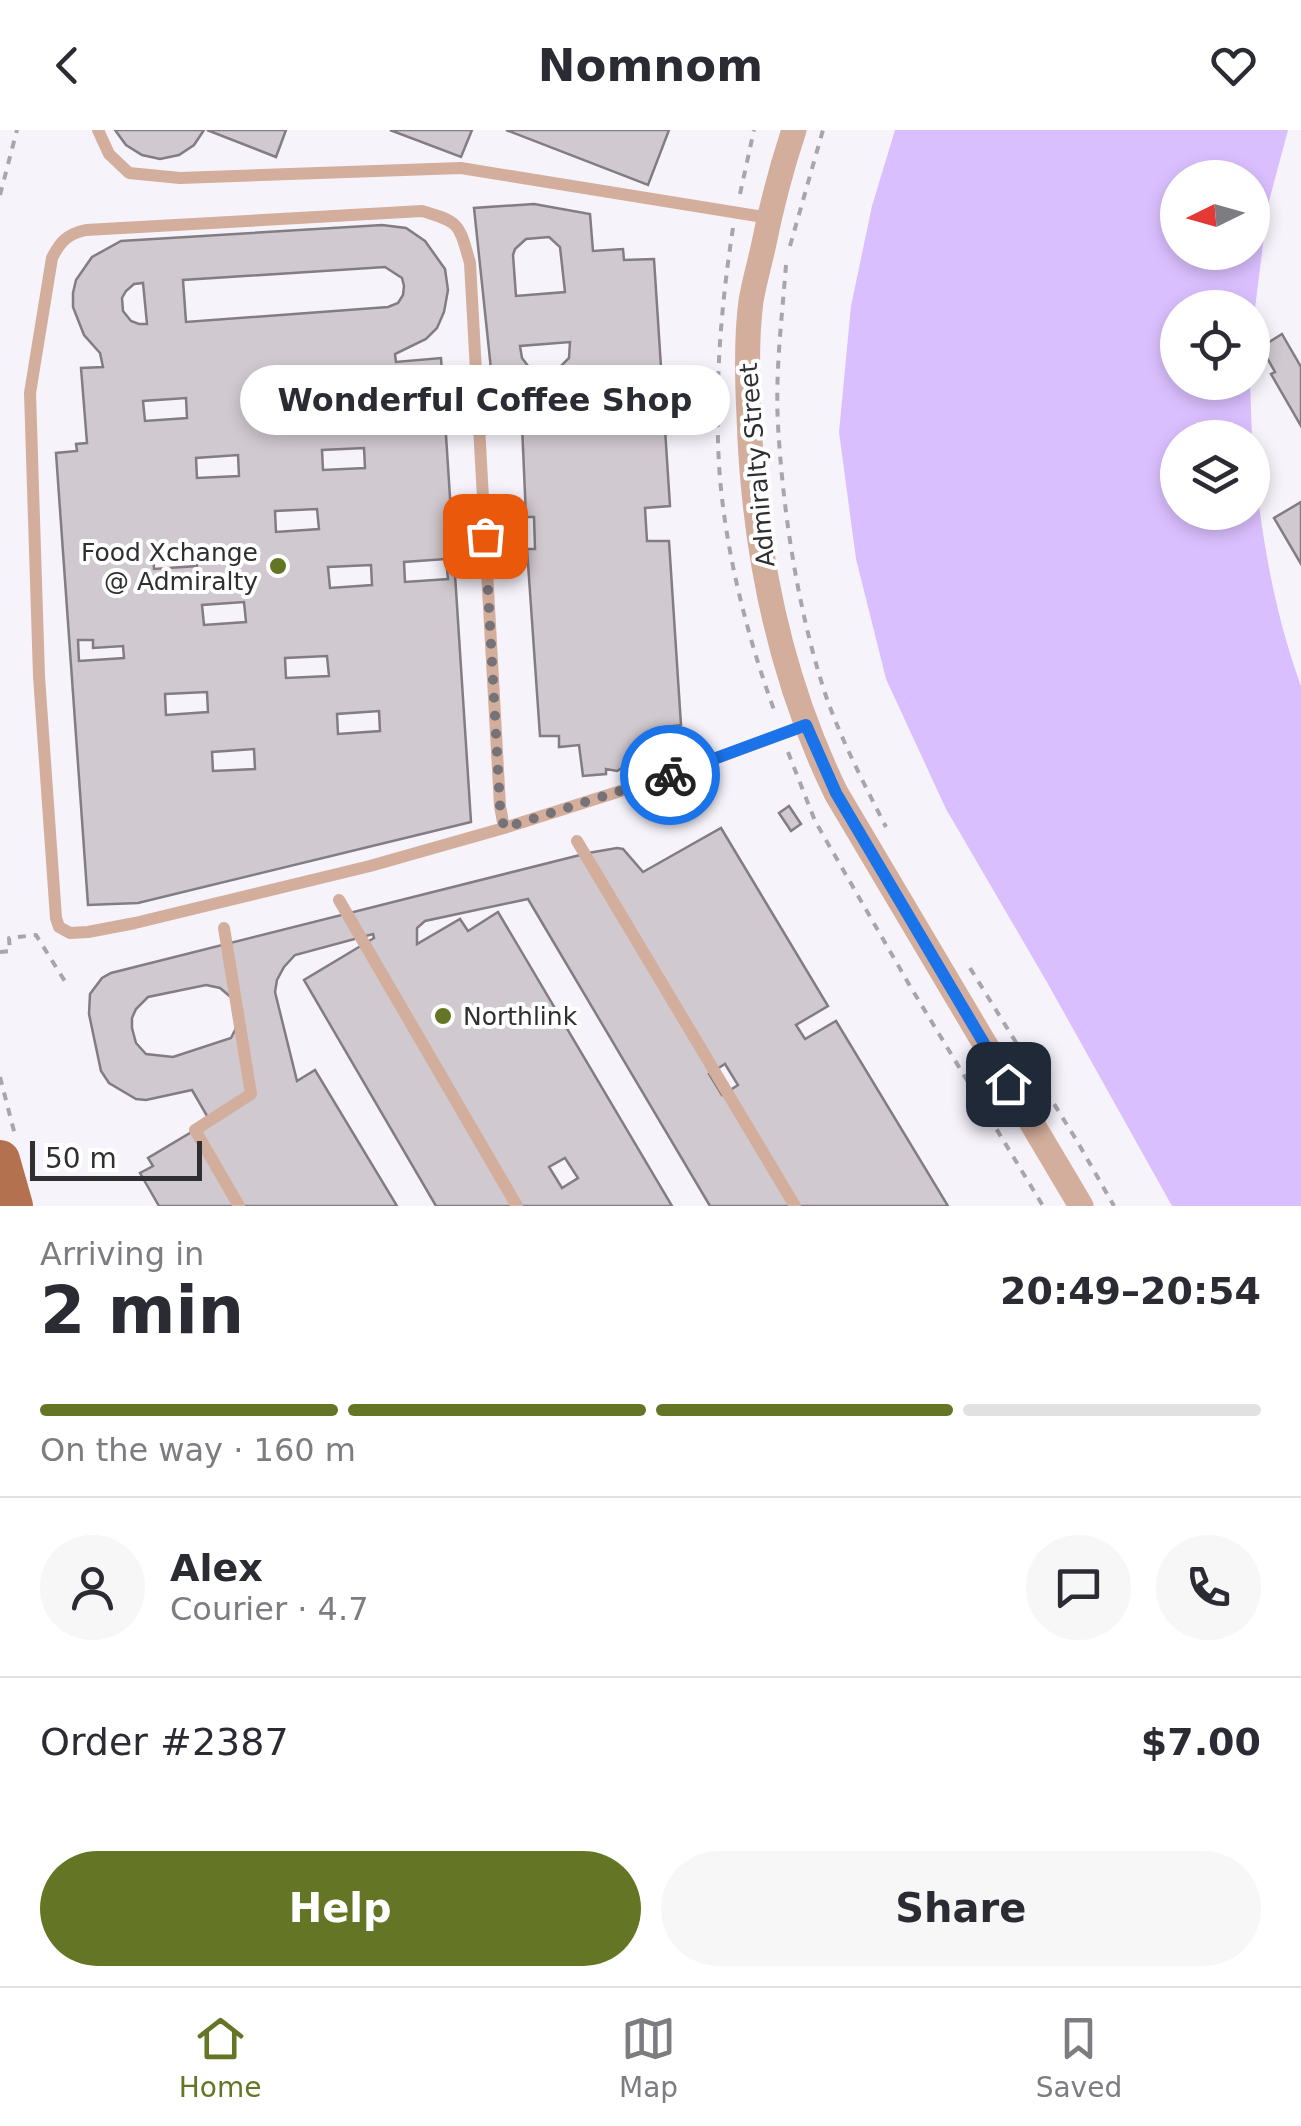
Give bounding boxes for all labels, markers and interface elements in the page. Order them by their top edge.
icon: back [40,38,95,93]
icon: heart [1206,38,1261,93]
text: Nomnom [538,39,763,92]
north arrow [1160,160,1270,270]
map controls [1160,160,1270,530]
button: locate [1160,290,1270,400]
street label: Admiralty Street [734,361,780,568]
callout: Wonderful Coffee Shop [240,366,730,436]
text: Wonderful Coffee Shop [278,381,692,419]
button: layers [1160,420,1270,530]
pin [443,494,528,579]
icon: bag [458,509,513,564]
place label: Food Xchange @ Admiralty [81,538,258,596]
marker: Food Xchange @ Admiralty [267,555,289,577]
courier [620,725,720,825]
icon: bike [643,748,698,803]
place label: Northlink [463,1002,578,1031]
marker: Northlink [432,1005,454,1027]
pin [966,1042,1051,1127]
icon: home [981,1057,1036,1112]
scale bar [30,1136,202,1180]
text: 50 m [45,1142,117,1175]
text: Arriving in [40,1235,204,1273]
text: 20:49–20:54 [1000,1269,1261,1313]
text: 2 min [40,1273,244,1348]
text: On the way · 160 m [40,1431,356,1469]
button: person [40,1535,145,1640]
button: chat [1026,1535,1131,1640]
button: phone [1156,1535,1261,1640]
text: Alex [170,1546,263,1590]
text: Courier · 4.7 [170,1590,369,1628]
text: Order #2387 [40,1720,289,1764]
text: $7.00 [1141,1720,1261,1764]
button: Help [40,1851,641,1966]
button: Share [661,1851,1261,1966]
tab: Home [179,2011,261,2104]
tab: Map [619,2011,678,2104]
tab: Saved [1036,2011,1122,2104]

